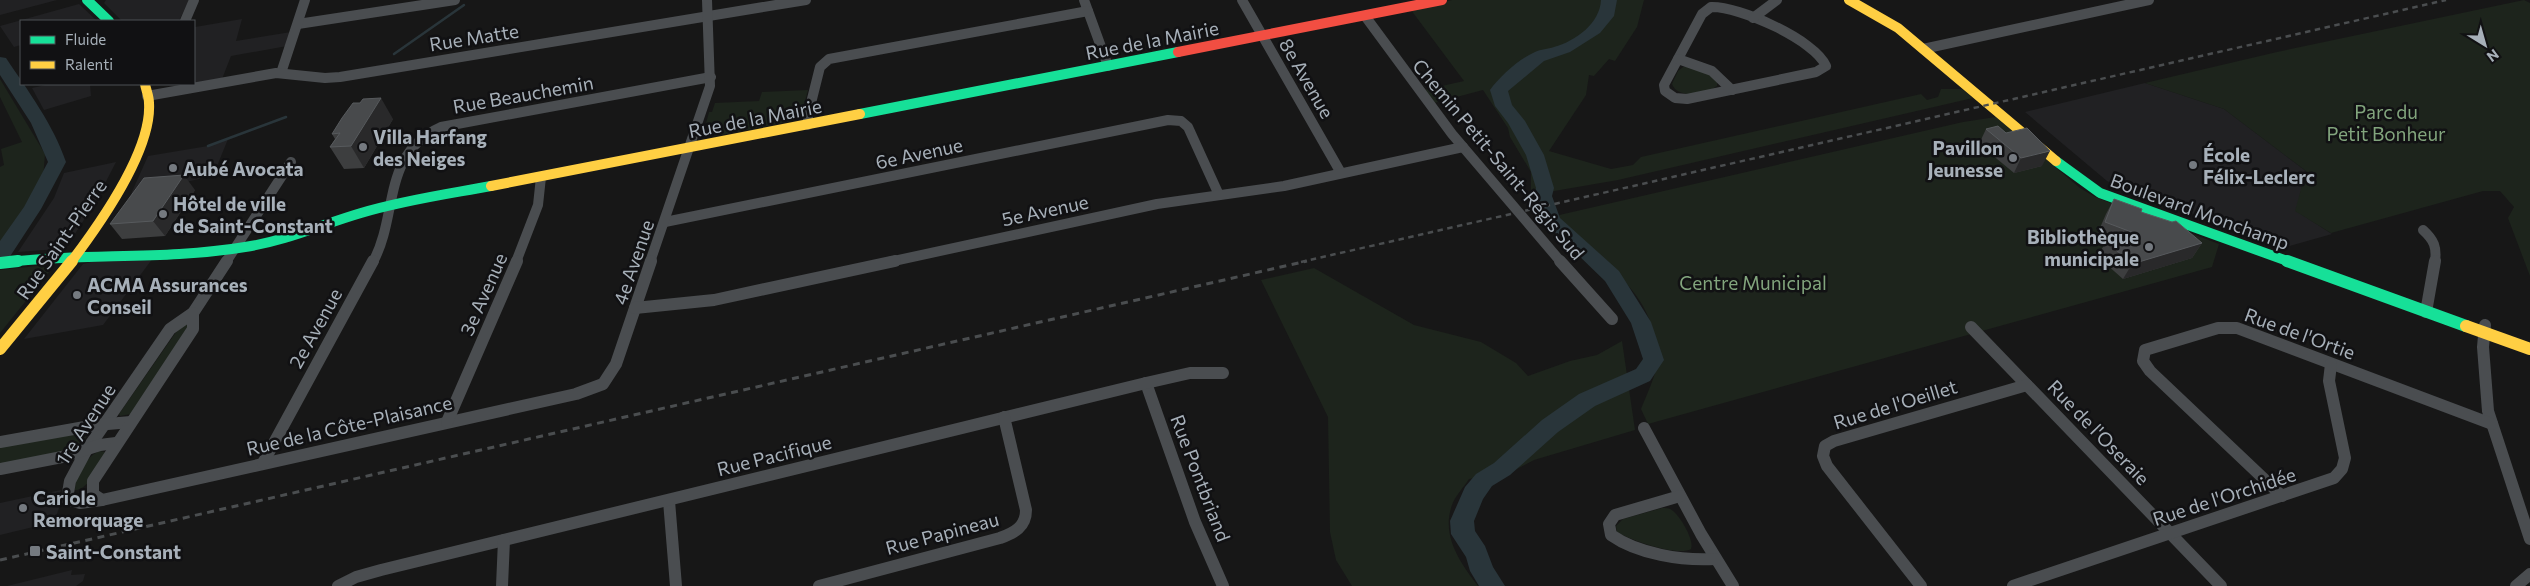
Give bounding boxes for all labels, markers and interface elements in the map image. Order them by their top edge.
street label: Rue de la Mairie [1083,16,1221,64]
street label: Rue Matte [428,19,520,55]
legend [20,20,195,85]
north arrow [2460,20,2510,70]
text: Fluide [65,30,106,48]
street label: 8e Avenue [1275,34,1339,122]
text: N [2484,46,2502,66]
street label: Chemin Petit-Saint-Régis Sud [1408,54,1590,264]
text: Ralenti [65,55,113,73]
street label: Rue Beauchemin [451,70,595,118]
street label: Rue de la Mairie [686,94,824,142]
park label: Parc du Petit Bonheur [2326,100,2446,145]
place label: Villa Harfang des Neiges [373,125,487,170]
street label: 6e Avenue [873,133,965,173]
place label: Pavillon Jeunesse [1927,136,2003,181]
marker: Villa Harfang des Neiges [357,141,369,153]
place label: École Félix-Leclerc [2203,143,2315,188]
marker: Pavillon Jeunesse [2007,152,2019,164]
place label: Aubé Avocata [183,157,303,180]
marker: École Félix-Leclerc [2187,159,2199,171]
marker: Aubé Avocata [167,162,179,174]
street label: Boulevard Monchamp [2107,168,2293,254]
street label: Rue Saint-Pierre [11,175,111,303]
street label: 5e Avenue [1000,190,1090,230]
place label: Hôtel de ville de Saint-Constant [173,192,333,237]
marker: Hôtel de ville de Saint-Constant [157,208,169,220]
street label: 4e Avenue [608,216,658,308]
place label: Bibliothèque municipale [2027,225,2139,270]
marker: Bibliothèque municipale [2143,241,2155,253]
street label: 3e Avenue [455,249,511,339]
park label: Centre Municipal [1679,271,1827,294]
place label: ACMA Assurances Conseil [87,273,248,318]
street label: 2e Avenue [284,284,346,372]
marker: ACMA Assurances Conseil [71,289,83,301]
street label: Rue de l'Ortie [2242,302,2358,364]
street label: Rue de l'Oeillet [1830,374,1960,434]
street label: Rue de l'Oseraie [2043,375,2155,489]
street label: 1re Avenue [50,379,120,469]
street label: Rue de la Côte-Plaisance [244,390,454,460]
street label: Rue Pontbriand [1166,411,1236,545]
street label: Rue Pacifique [714,430,834,480]
street label: Rue de l'Orchidée [2150,462,2298,530]
place label: Cariole Remorquage [33,486,143,531]
marker: Cariole Remorquage [17,502,29,514]
street label: Rue Papineau [883,507,1001,559]
place label: Saint-Constant [46,540,181,563]
marker: Saint-Constant [28,544,42,558]

